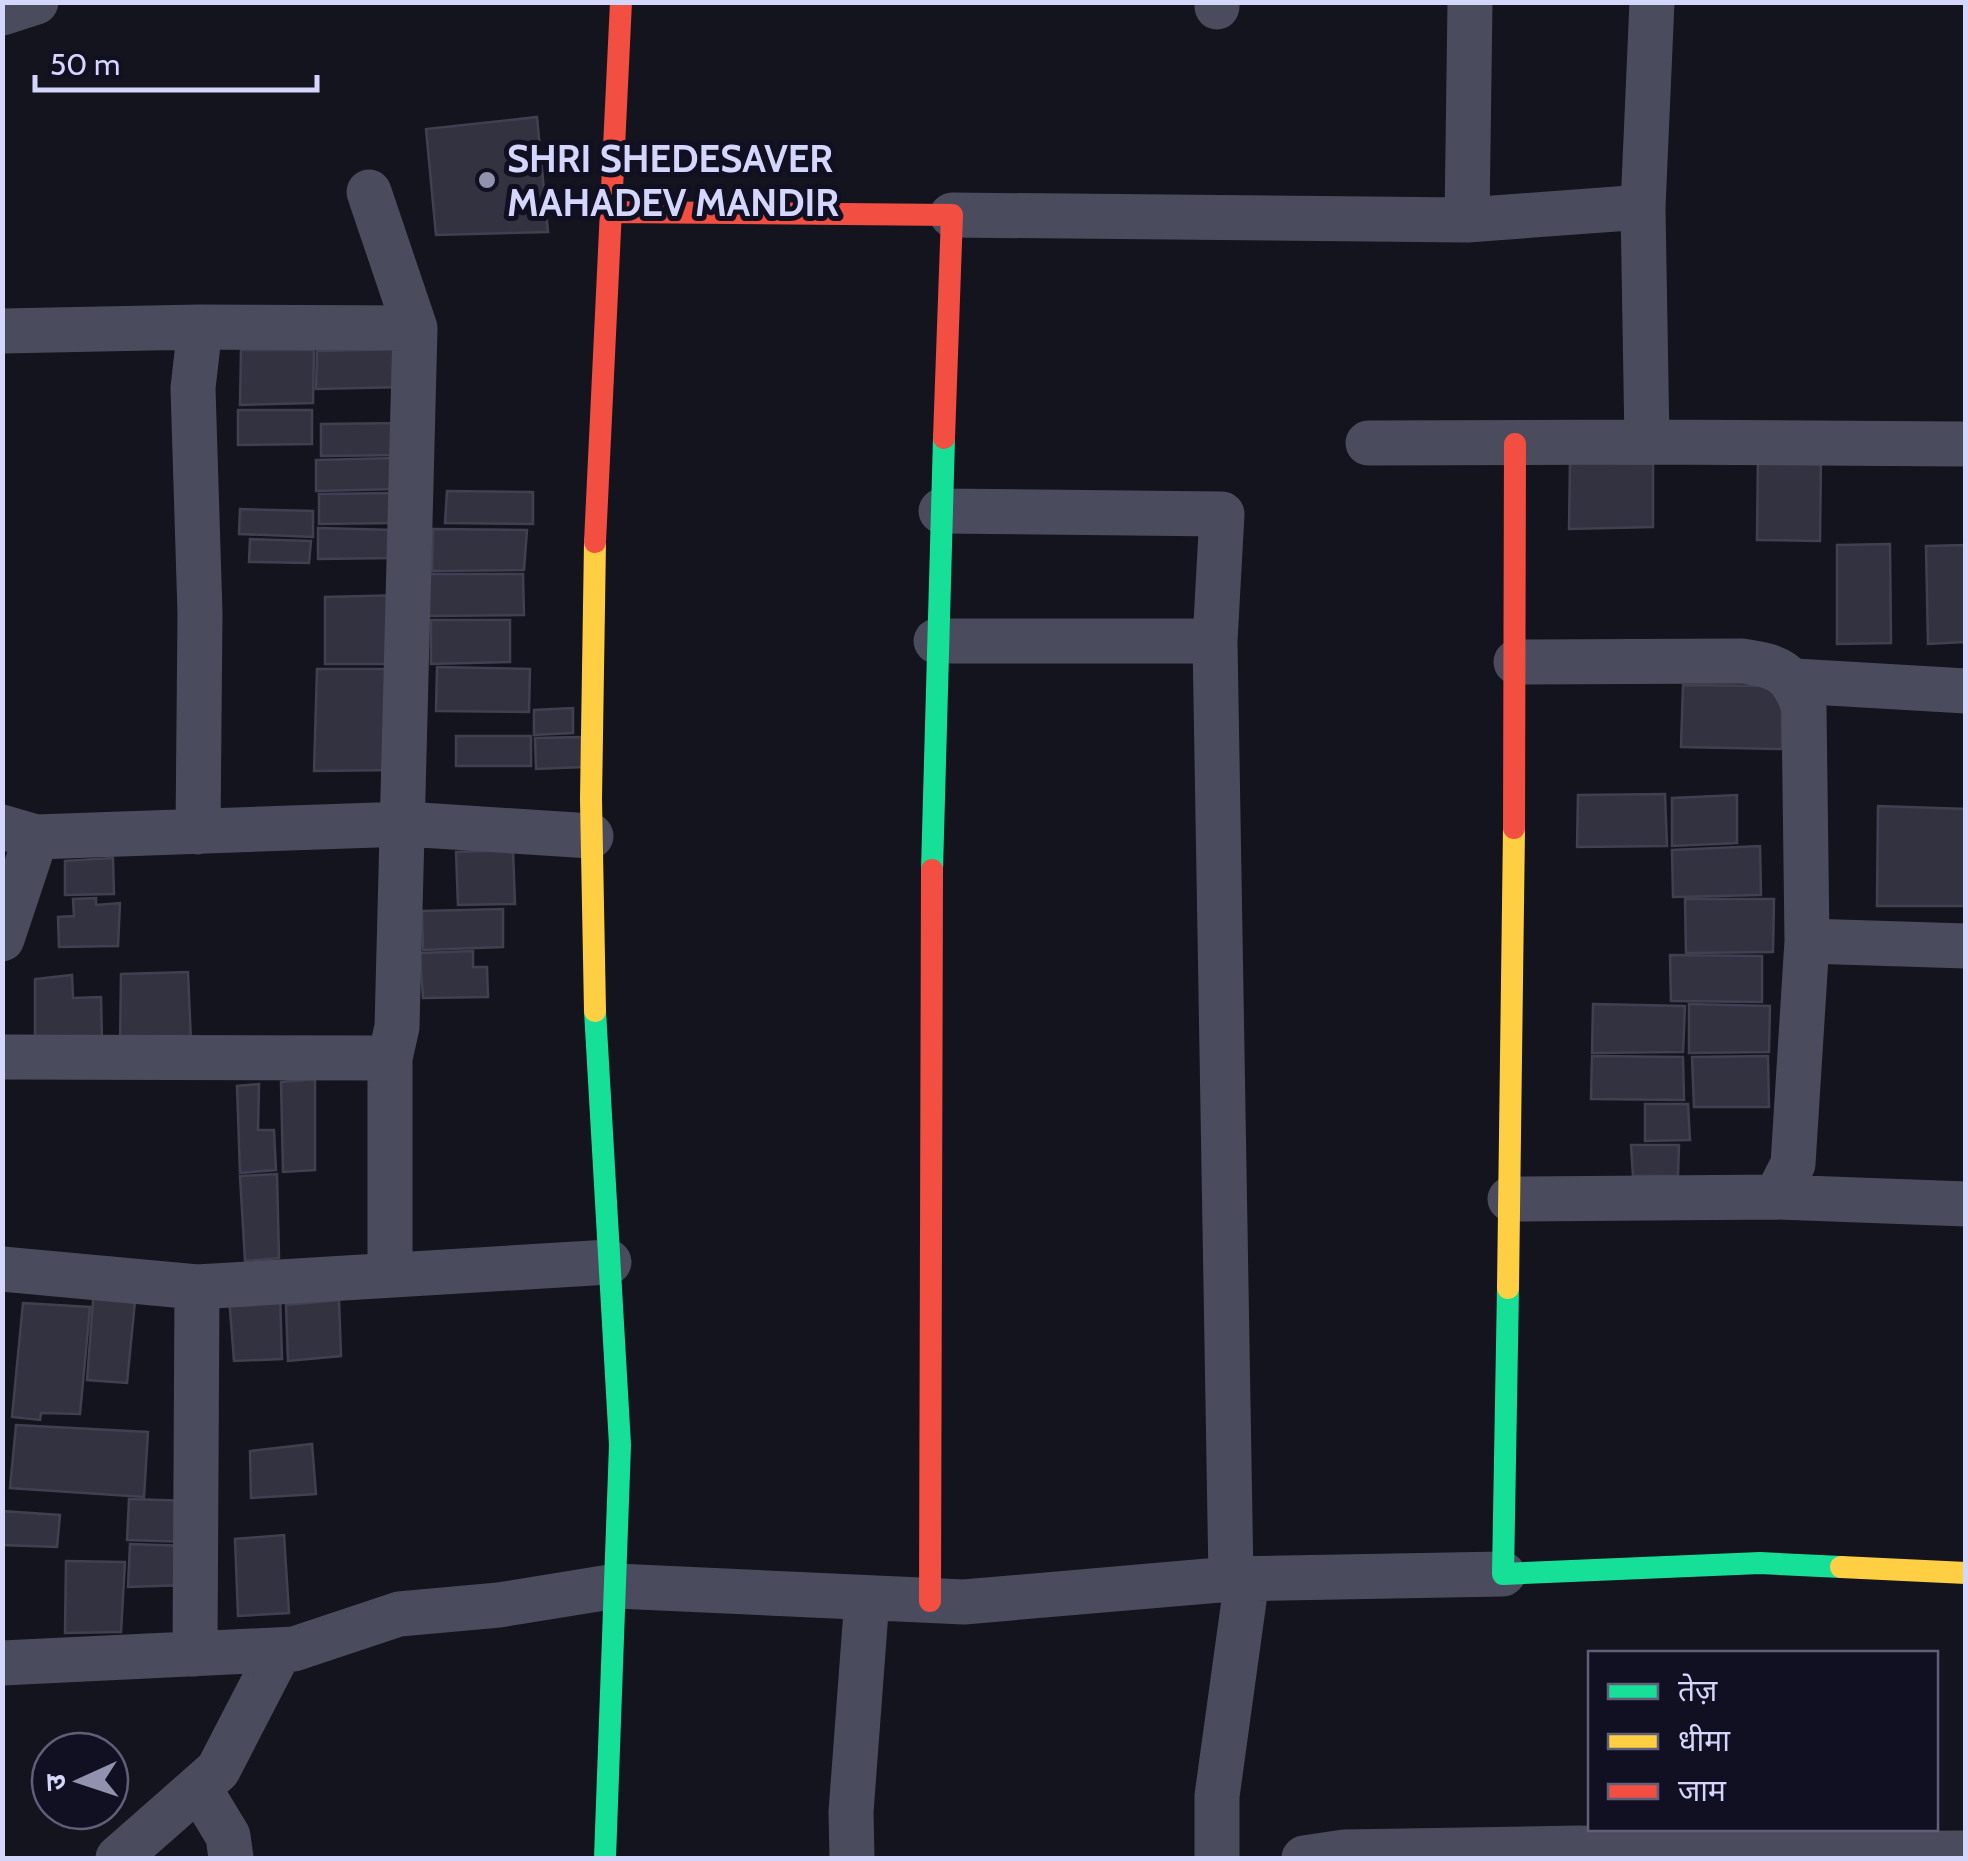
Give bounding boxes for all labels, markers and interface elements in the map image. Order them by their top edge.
scale bar [35,30,318,92]
text: 50 m [50,46,120,83]
place label: SHRI SHEDESAVER MAHADEV MANDIR [507,135,839,226]
marker: SHRI SHEDESAVER MAHADEV MANDIR [476,169,498,191]
legend [1588,1651,1938,1831]
text: तेज़ [1678,1672,1718,1709]
text: धीमा [1678,1722,1731,1759]
north arrow [30,1731,130,1831]
text: जाम [1678,1772,1727,1809]
text: उ [38,1773,72,1791]

